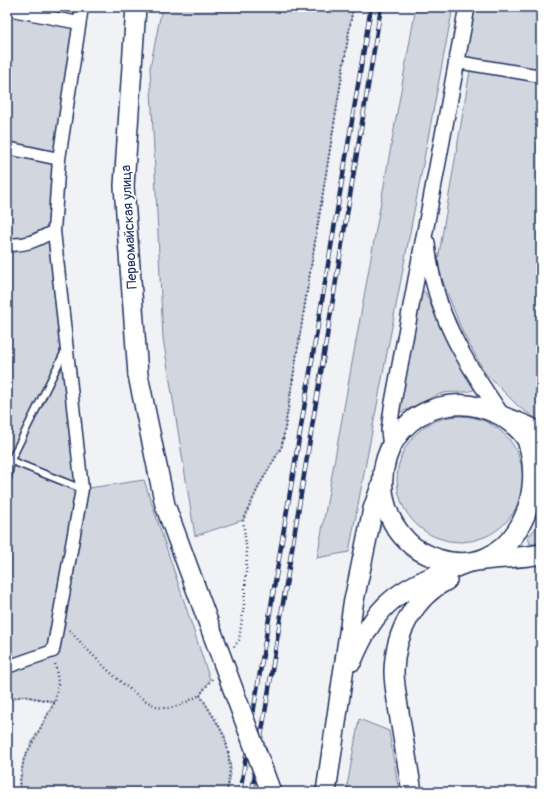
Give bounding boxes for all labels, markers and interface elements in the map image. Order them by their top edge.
street label: Первомайская улица [117,165,141,289]

